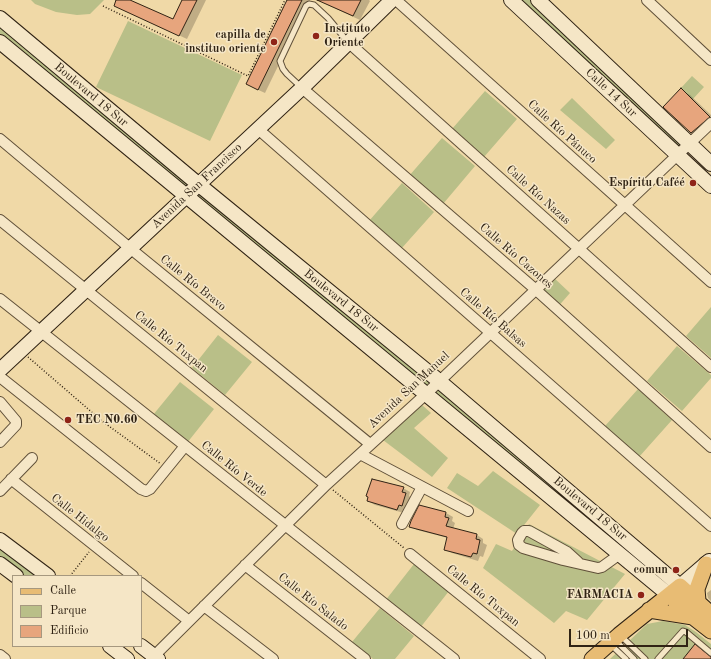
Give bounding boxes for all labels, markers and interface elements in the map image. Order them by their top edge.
place label: Instituto Oriente [324,22,370,50]
place label: capilla de instituo oriente [185,28,266,56]
marker: Instituto Oriente [311,31,321,41]
marker: capilla de instituo oriente [269,37,279,47]
street label: Boulevard 18 Sur [51,60,131,130]
street label: Calle 14 Sur [582,65,640,121]
street label: Calle Río Pánuco [524,97,600,167]
street label: Avenida San Francisco [149,140,245,232]
street label: Calle Río Nazas [503,162,573,228]
place label: Espíritu Caféé [609,176,685,190]
marker: Espíritu Caféé [688,178,698,188]
street label: Calle Río Cazones [476,220,556,292]
street label: Calle Río Bravo [157,252,229,314]
street label: Boulevard 18 Sur [301,266,381,336]
street label: Calle Río Balsas [456,285,530,351]
street label: Calle Río Tuxpan [131,308,211,376]
street label: Avenida San Manuel [365,349,453,431]
place label: TEC N0.60 [76,413,138,427]
marker: TEC N0.60 [63,415,73,425]
street label: Calle Río Verde [198,438,270,500]
street label: Boulevard 18 Sur [550,474,630,544]
street label: Calle Hidalgo [48,491,112,545]
street label: Calle Río Tuxpan [443,562,523,630]
place label: comun [633,563,668,577]
marker: comun [671,565,681,575]
street label: Calle Río Salado [275,570,351,634]
legend [12,575,142,647]
text: Calle [50,585,76,597]
place label: FARMACIA [567,588,633,602]
marker: FARMACIA [636,590,646,600]
text: Parque [50,605,86,617]
scale bar [571,621,690,647]
text: Edificio [50,625,89,637]
text: 100 m [576,630,610,642]

